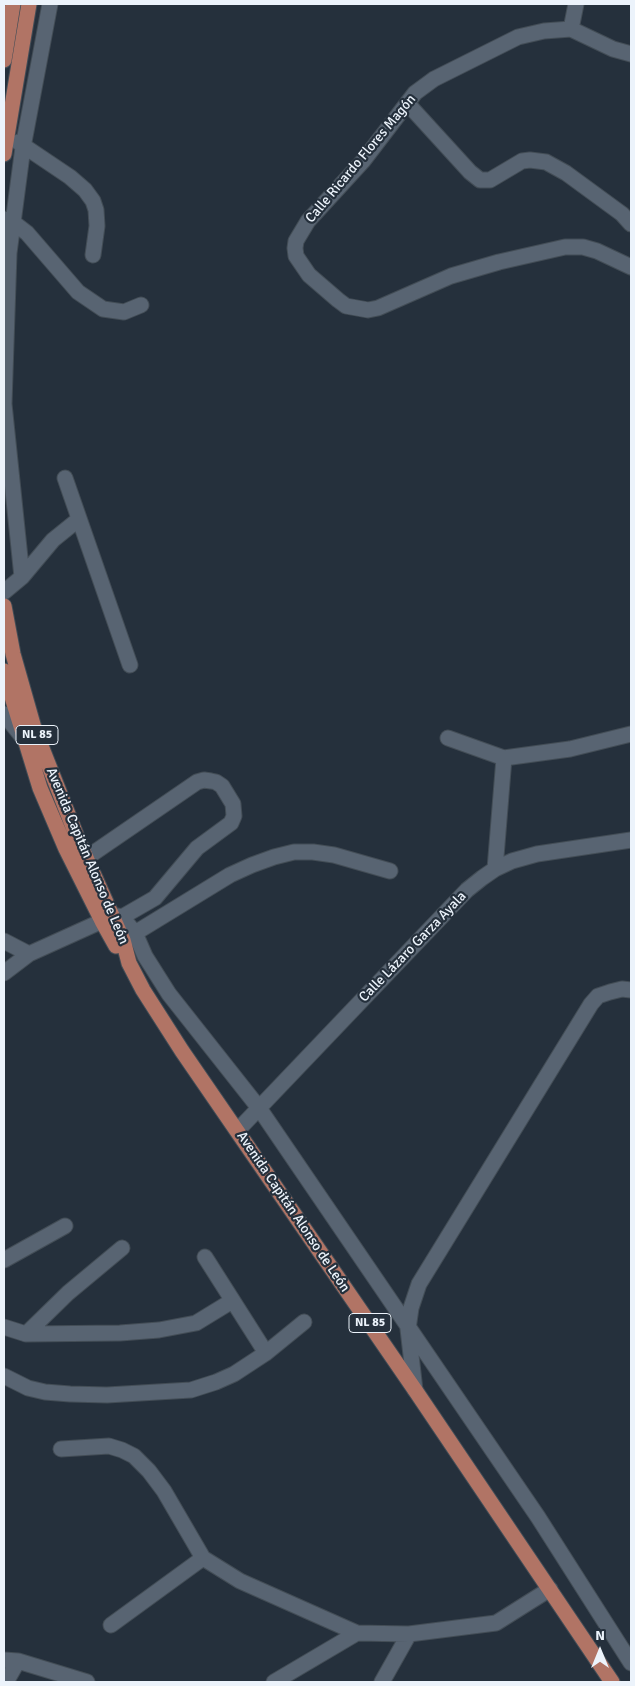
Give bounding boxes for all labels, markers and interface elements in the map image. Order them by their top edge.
street label: Calle Ricardo Flores Magón [302,91,420,227]
road number: NL 85 [16,726,58,744]
street label: Avenida Capitán Alonso de León [42,765,132,947]
street label: Calle Lázaro Garza Ayala [356,888,470,1006]
street label: Avenida Capitán Alonso de León [233,1129,353,1295]
road number: NL 85 [349,1314,391,1332]
north arrow [575,1626,625,1676]
text: N [595,1627,605,1644]

